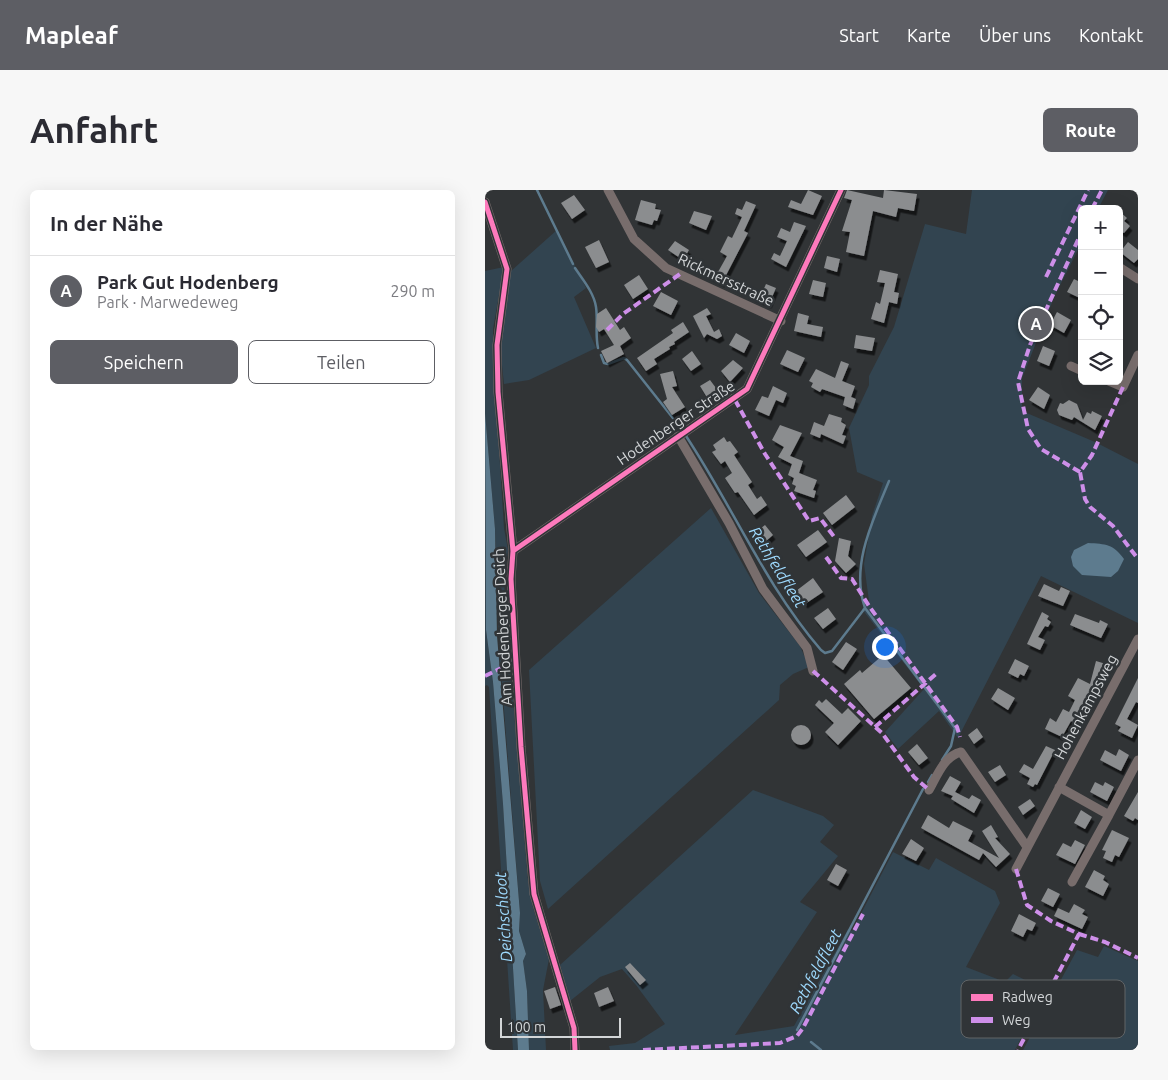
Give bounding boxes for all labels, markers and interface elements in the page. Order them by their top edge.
text: Mapleaf [25,22,118,49]
text: Start [839,25,879,45]
text: Karte [907,25,951,45]
text: Über uns [979,25,1051,45]
text: Kontakt [1079,25,1143,45]
button: Route [1043,108,1138,152]
text: Anfahrt [30,110,158,150]
map controls [1078,205,1123,385]
button: + [1078,205,1123,250]
text: In der Nähe [50,211,163,235]
street label: Rickmersstraße [675,250,777,309]
button: − [1078,250,1123,295]
text: Park Gut Hodenberg [97,271,279,293]
text: A [60,282,72,300]
text: 290 m [390,282,435,300]
text: Park · Marwedeweg [97,293,238,311]
button: locate [1078,295,1123,340]
pin: A [1020,305,1052,343]
button: Speichern [50,340,238,384]
button: Teilen [248,340,435,384]
button: layers [1078,340,1123,385]
street label: Hodenberger Straße [614,377,738,468]
water label: Rethfeldfleet [745,523,811,612]
street label: Am Hodenberger Deich [490,548,515,706]
your location [872,634,898,660]
street label: Hohenkampsweg [1051,651,1120,762]
water label: Deichschloot [491,870,515,963]
water label: Rethfeldfleet [785,925,846,1017]
legend [961,980,1125,1038]
text: Radweg [1002,989,1053,1005]
text: Weg [1002,1012,1031,1028]
scale bar [500,1015,621,1038]
text: 100 m [507,1019,546,1035]

